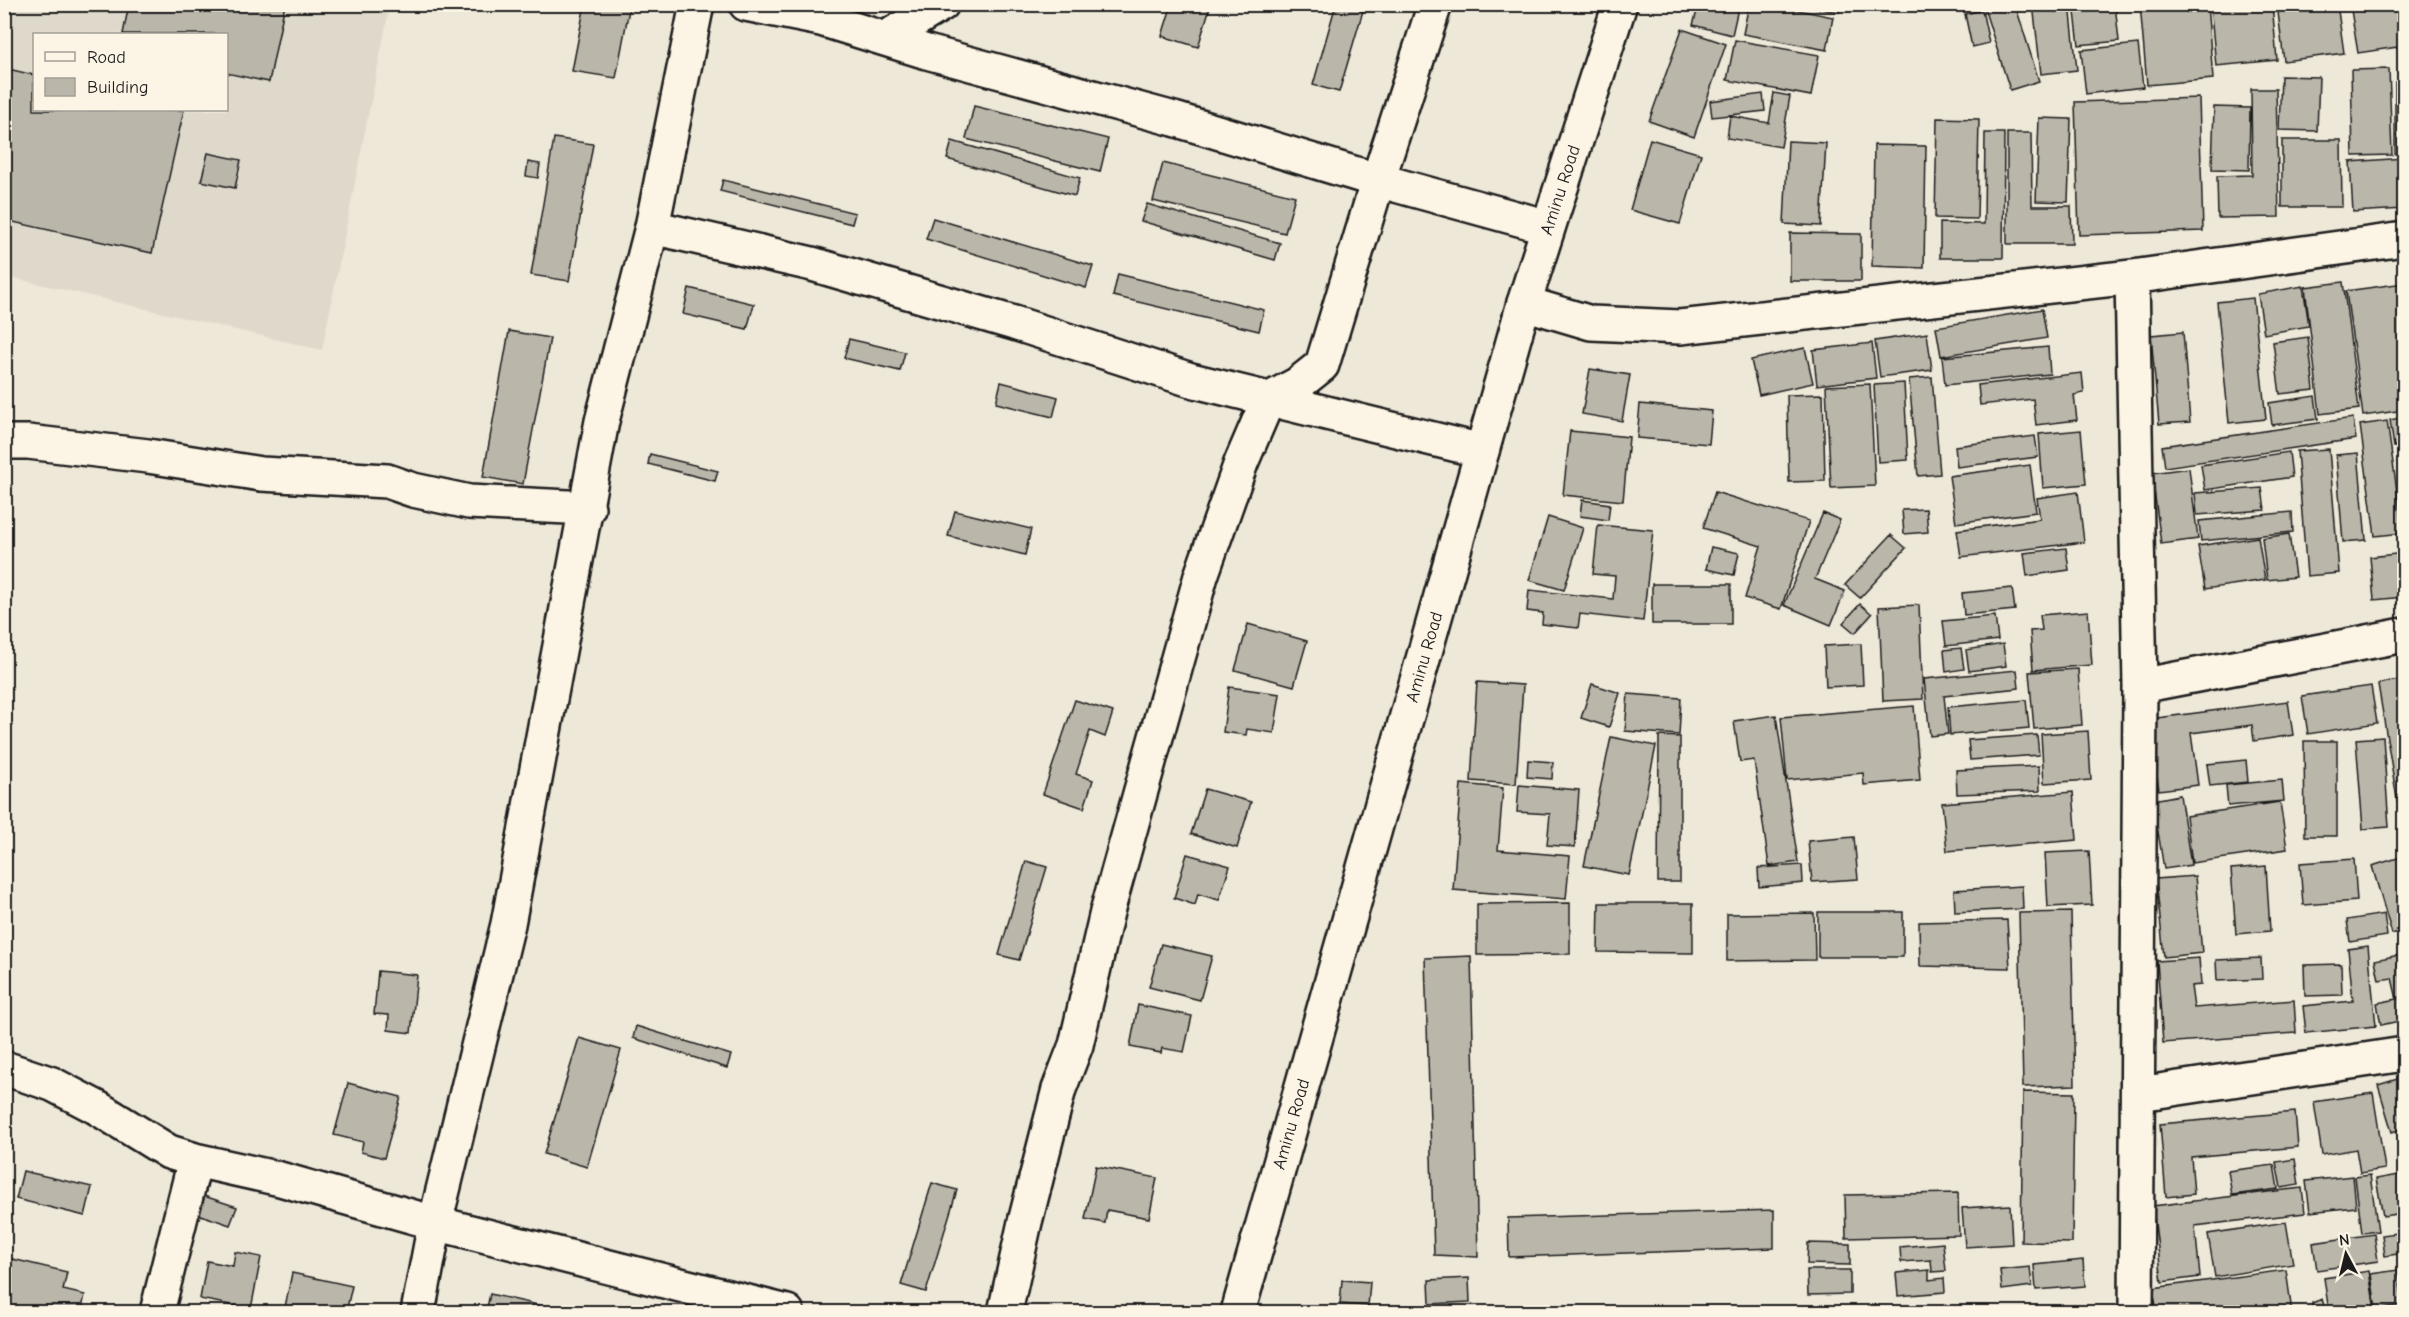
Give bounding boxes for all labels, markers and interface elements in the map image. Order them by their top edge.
legend [33,33,228,111]
text: Road [87,47,126,68]
text: Building [87,77,149,98]
street label: Aminu Road [1536,142,1585,238]
street label: Aminu Road [1402,609,1447,705]
street label: Aminu Road [1269,1076,1314,1172]
north arrow [2316,1224,2376,1284]
text: N [2338,1231,2351,1250]

